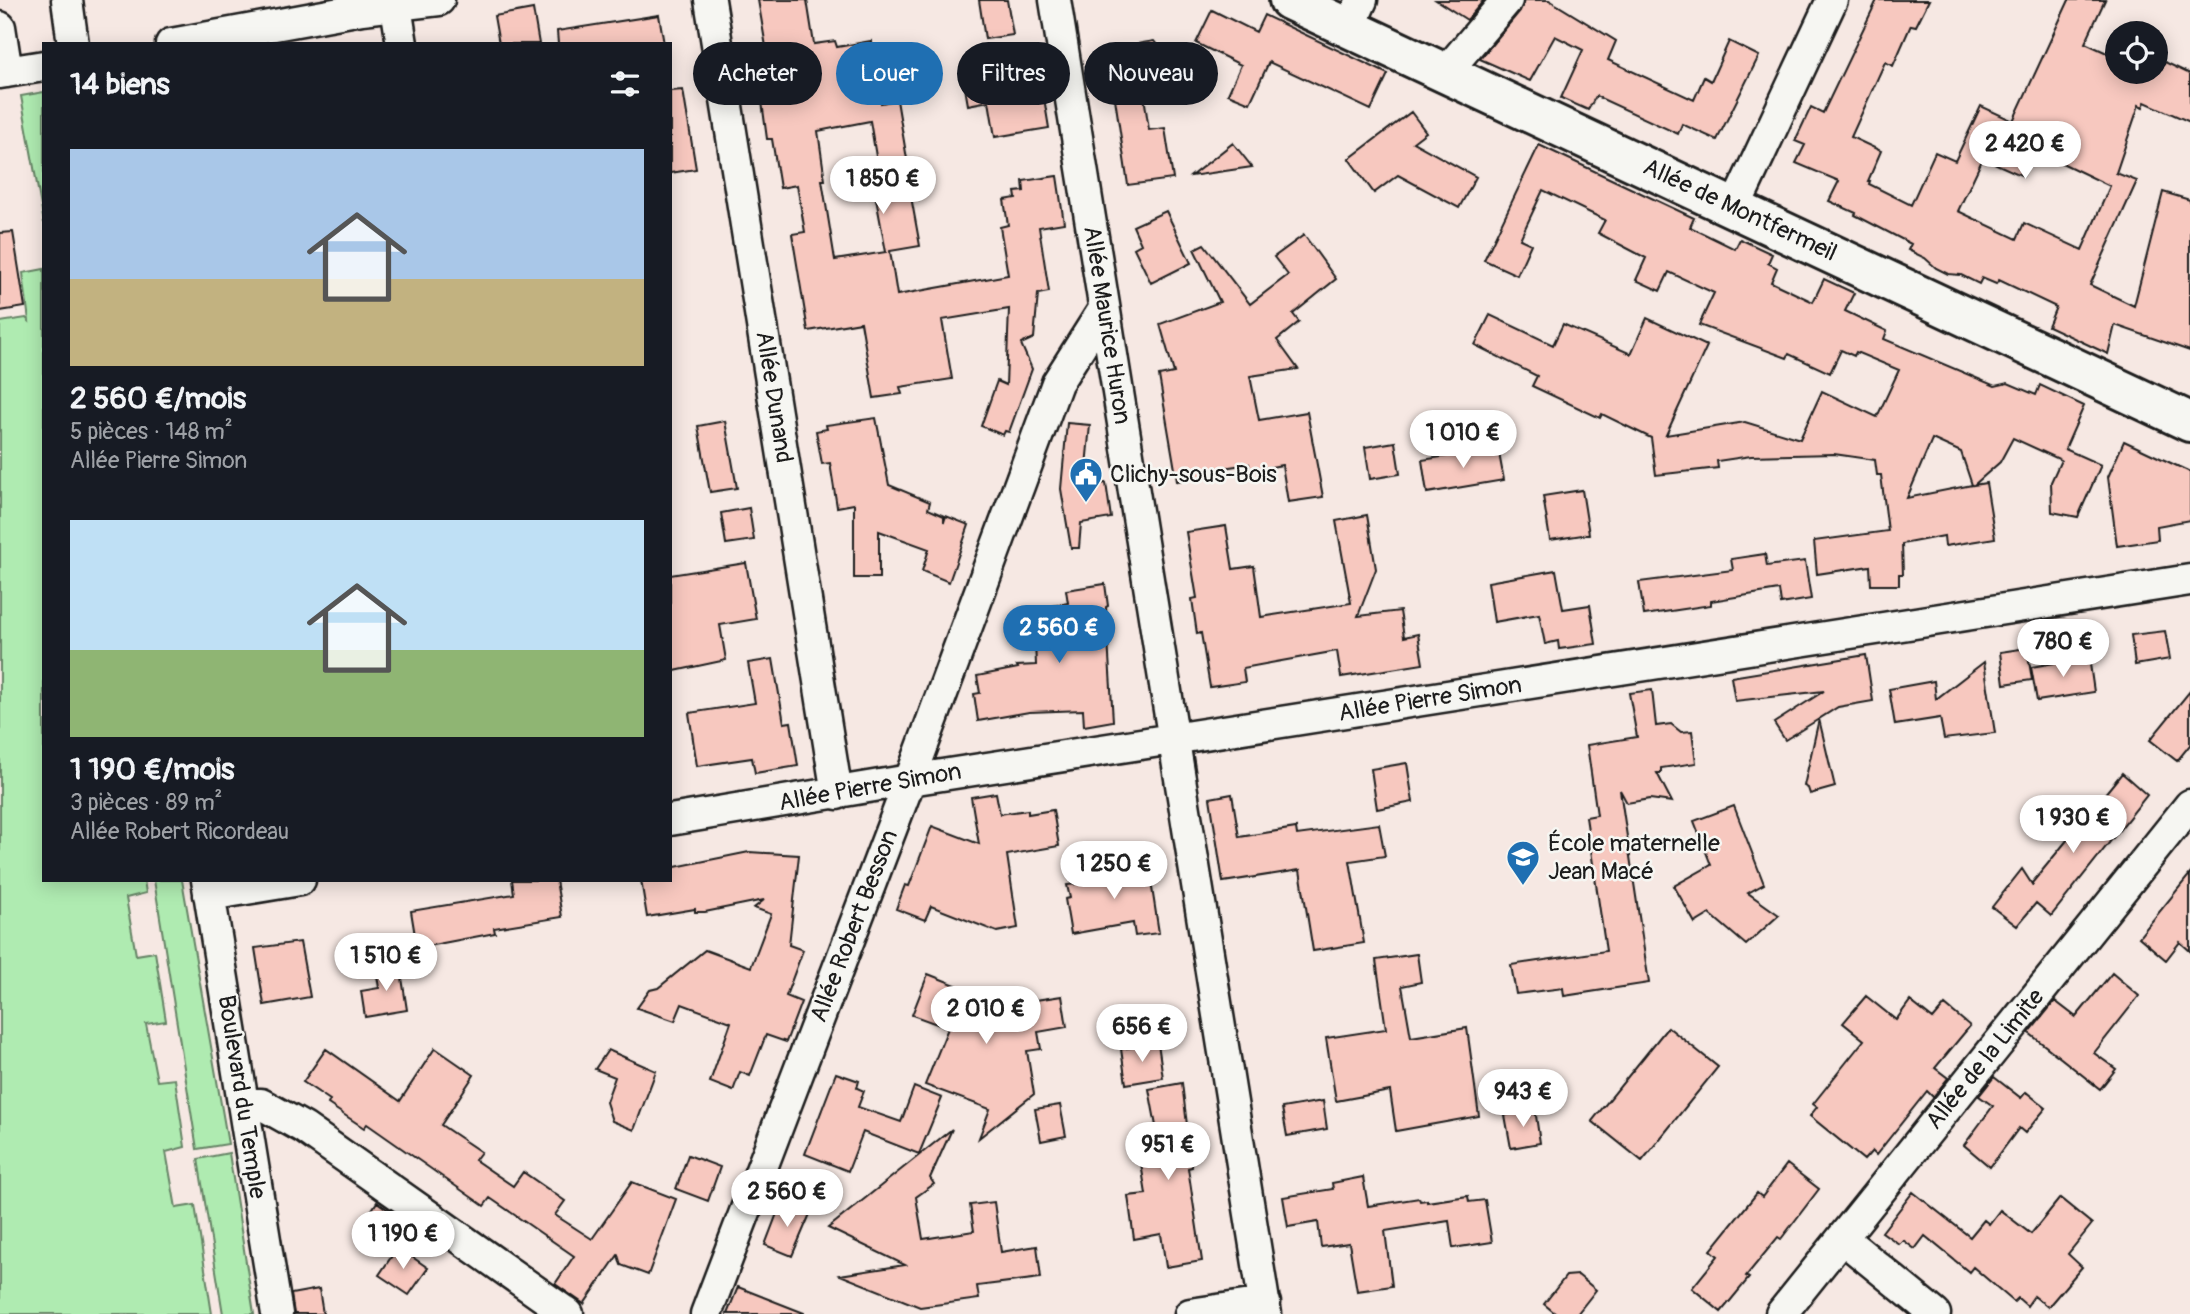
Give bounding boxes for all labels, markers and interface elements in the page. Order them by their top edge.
map controls [2105,21,2168,84]
button: locate [2105,21,2168,84]
chip: Acheter [693,42,822,105]
chip: Louer [836,42,943,105]
chip: Filtres [957,42,1070,105]
chip: Nouveau [1084,42,1218,105]
icon: filters [606,65,644,103]
text: 14 biens [70,66,170,103]
pin: 2 420 € [1960,122,2090,181]
text: 2 420 € [1985,129,2065,158]
street label: Allée de Montfermeil [1638,152,1842,268]
pin: 1 850 € [818,156,948,216]
text: 1 850 € [846,164,920,193]
icon: home [294,194,420,320]
street label: Allée Maurice Huron [1077,224,1137,426]
street label: Allée Dunand [749,329,799,465]
text: 2 560 €/mois [70,380,246,417]
pin: 1 010 € [1398,410,1528,470]
text: 5 pièces · 148 m² [70,417,233,446]
text: 1 010 € [1426,418,1500,447]
text: Allée Pierre Simon [70,446,247,475]
public building icon: Clichy-sous-Bois [1067,455,1105,504]
place label: Clichy-sous-Bois [1110,460,1277,489]
icon: home [294,565,420,691]
pin: 2 560 € [994,606,1124,665]
text: 2 560 € [1019,613,1099,642]
pin: 780 € [2014,620,2112,679]
text: 780 € [2033,627,2093,656]
street label: Allée Pierre Simon [1336,670,1524,728]
text: 1 190 €/mois [70,751,235,788]
street label: Allée Pierre Simon [776,757,964,817]
text: 3 pièces · 89 m² [70,788,222,817]
pin: 1 930 € [2008,796,2138,855]
text: 1 930 € [2036,803,2110,832]
text: Allée Robert Ricordeau [70,817,289,846]
street label: Allée Robert Besson [804,826,904,1026]
place label: École maternelle Jean Macé [1548,829,1720,886]
school or university icon: École maternelle Jean Macé [1504,838,1542,887]
pin: 1 250 € [1049,842,1179,901]
text: 1 250 € [1076,849,1152,878]
pin: 1 510 € [321,934,451,993]
text: 1 510 € [350,941,422,970]
street label: Allée de la Limite [1920,983,2051,1135]
pin: 2 010 € [921,986,1051,1046]
street label: Boulevard du Temple [212,993,272,1201]
text: 2 010 € [947,994,1025,1023]
pin: 656 € [1093,1004,1191,1064]
text: 656 € [1112,1012,1172,1041]
pin: 943 € [1474,1070,1572,1129]
text: 943 € [1494,1077,1552,1106]
pin: 951 € [1119,1122,1217,1182]
text: 951 € [1141,1130,1195,1159]
pin: 2 560 € [722,1170,852,1229]
text: 2 560 € [747,1177,827,1206]
pin: 1 190 € [338,1212,468,1271]
text: 1 190 € [368,1219,438,1248]

